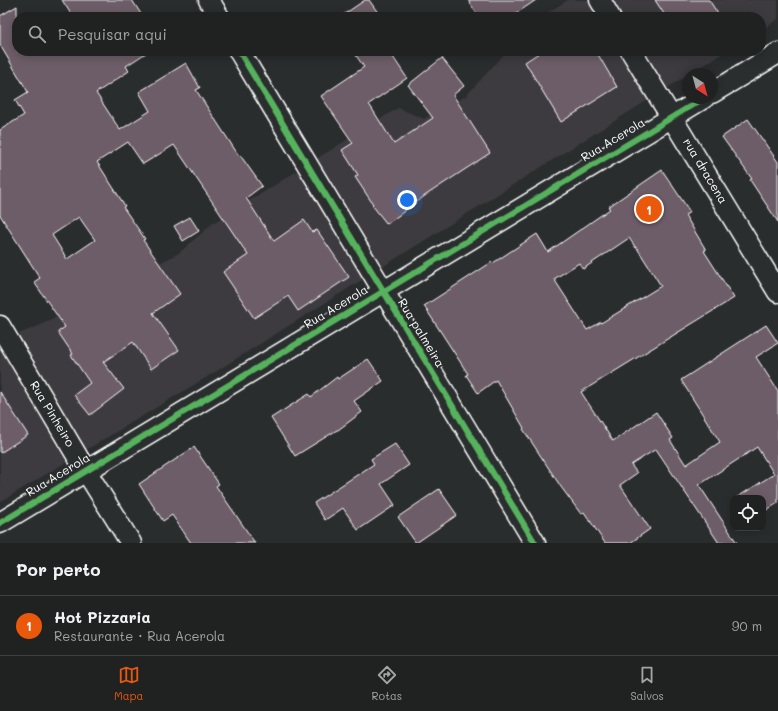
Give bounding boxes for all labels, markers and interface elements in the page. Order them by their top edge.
search box [12,12,766,56]
icon: search [26,23,48,45]
text: Pesquisar aqui [58,24,167,44]
north arrow [682,68,718,104]
street label: Rua Acerola [578,114,647,165]
street label: rua dracena [680,135,732,206]
your location [397,190,417,210]
pin: 1 [636,194,662,224]
street label: Rua Acerola [301,281,370,332]
street label: Rua palmeira [395,295,449,370]
street label: Rua Pinheiro [27,378,79,449]
street label: Rua Acerola [23,449,92,500]
map controls [730,495,766,531]
button: locate [730,495,766,531]
text: Por perto [16,558,100,580]
text: Hot Pizzaria [54,607,151,627]
text: 1 [26,617,32,634]
text: 90 m [732,617,762,634]
text: Restaurante · Rua Acerola [54,627,225,644]
tab: Mapa [114,664,143,703]
tab: Rotas [372,664,402,703]
tab: Salvos [630,664,664,703]

